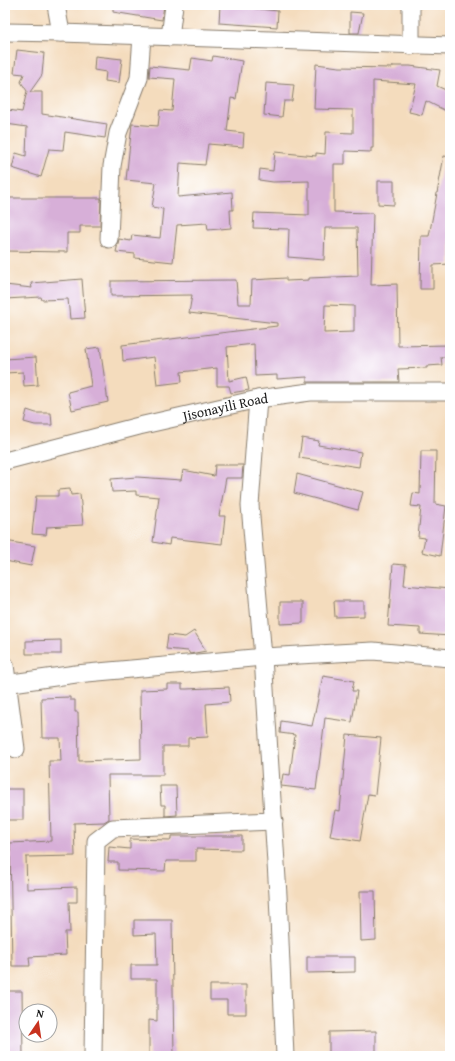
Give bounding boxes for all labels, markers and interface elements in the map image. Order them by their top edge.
street label: Jisonayili Road [179,388,270,426]
north arrow [18,1003,58,1043]
text: N [35,1005,46,1022]

